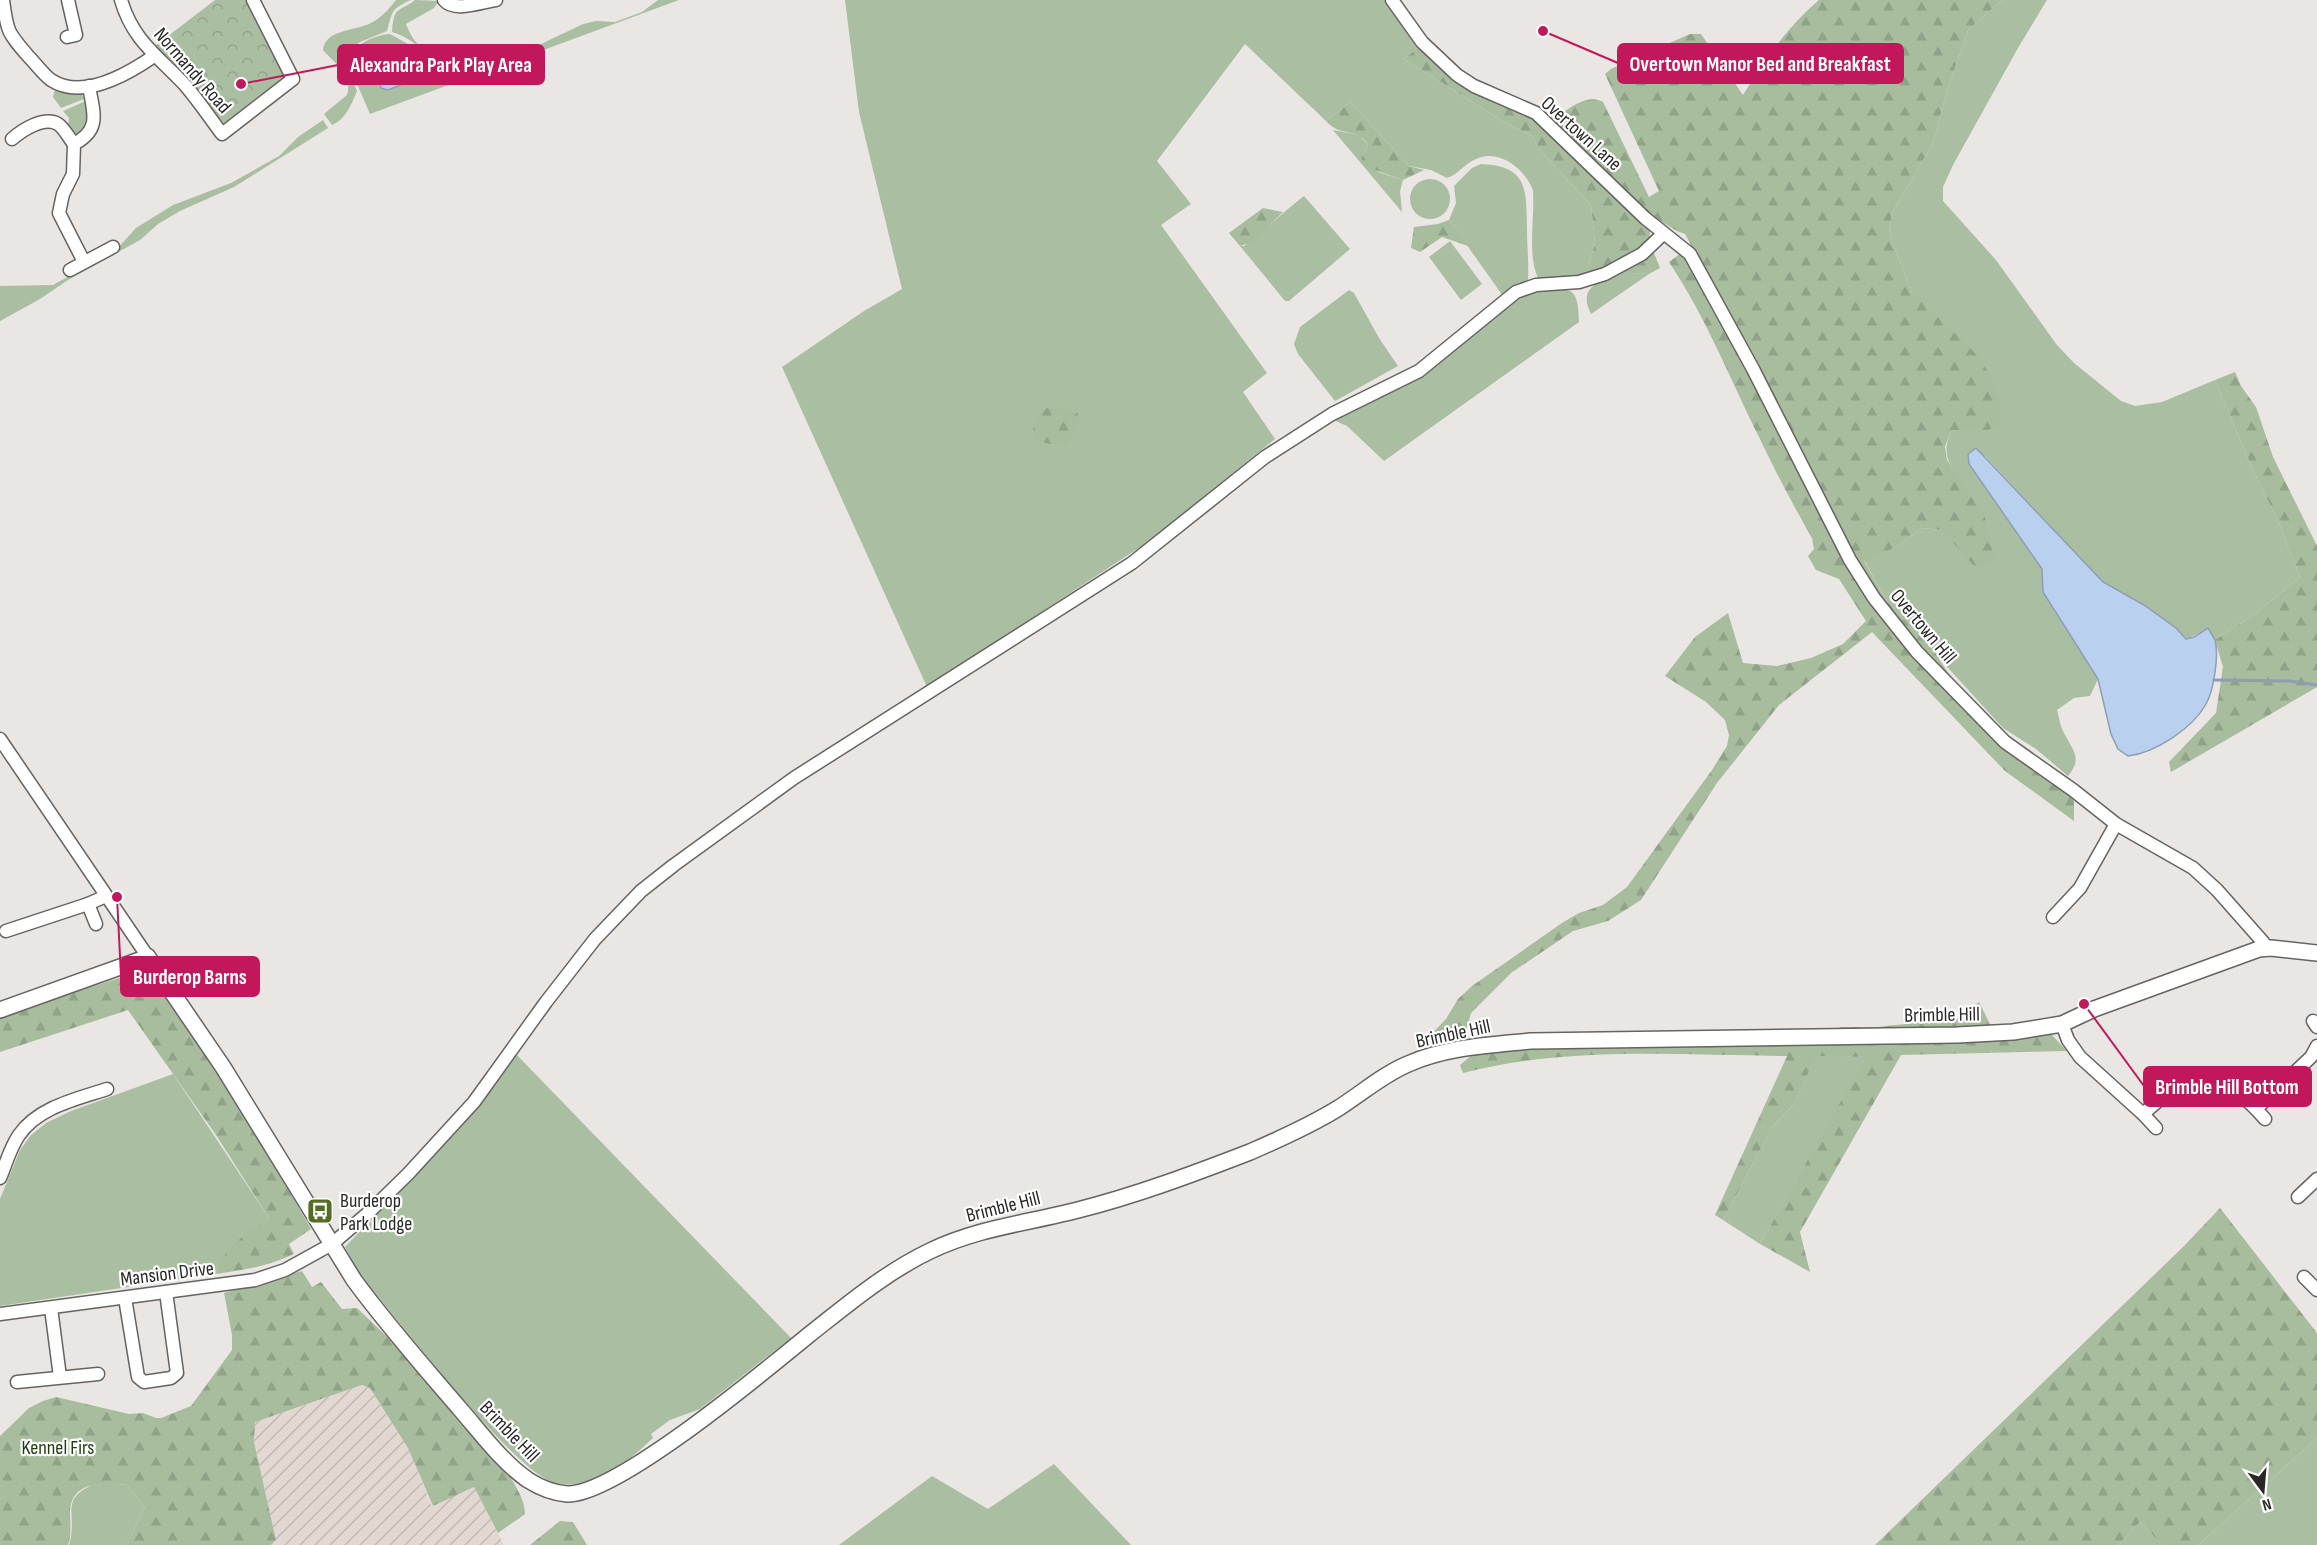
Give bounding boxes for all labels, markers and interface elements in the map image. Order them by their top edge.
street label: Normandy Road [148,23,236,118]
callout: Overtown Manor Bed and Breakfast [1618,44,1903,83]
callout: Alexandra Park Play Area [338,45,544,84]
text: Overtown Manor Bed and Breakfast [1629,52,1891,77]
text: Alexandra Park Play Area [349,53,532,78]
street label: Overtown Lane [1536,91,1627,176]
street label: Overtown Hill [1885,584,1961,669]
callout: Burderop Barns [121,957,259,996]
text: Burderop Barns [133,965,247,990]
street label: Brimble Hill [1904,1002,1980,1028]
street label: Brimble Hill [1414,1014,1493,1054]
callout: Brimble Hill Bottom [2144,1067,2311,1106]
text: Brimble Hill Bottom [2155,1075,2299,1100]
street label: Brimble Hill [964,1186,1043,1228]
place label: Burderop Park Lodge [340,1189,412,1236]
bus stop icon: Burderop Park Lodge [305,1196,335,1226]
street label: Mansion Drive [119,1256,215,1292]
street label: Brimble Hill [474,1396,544,1467]
park label: Kennel Firs [21,1436,95,1460]
north arrow [2233,1461,2293,1521]
text: N [2260,1494,2273,1514]

